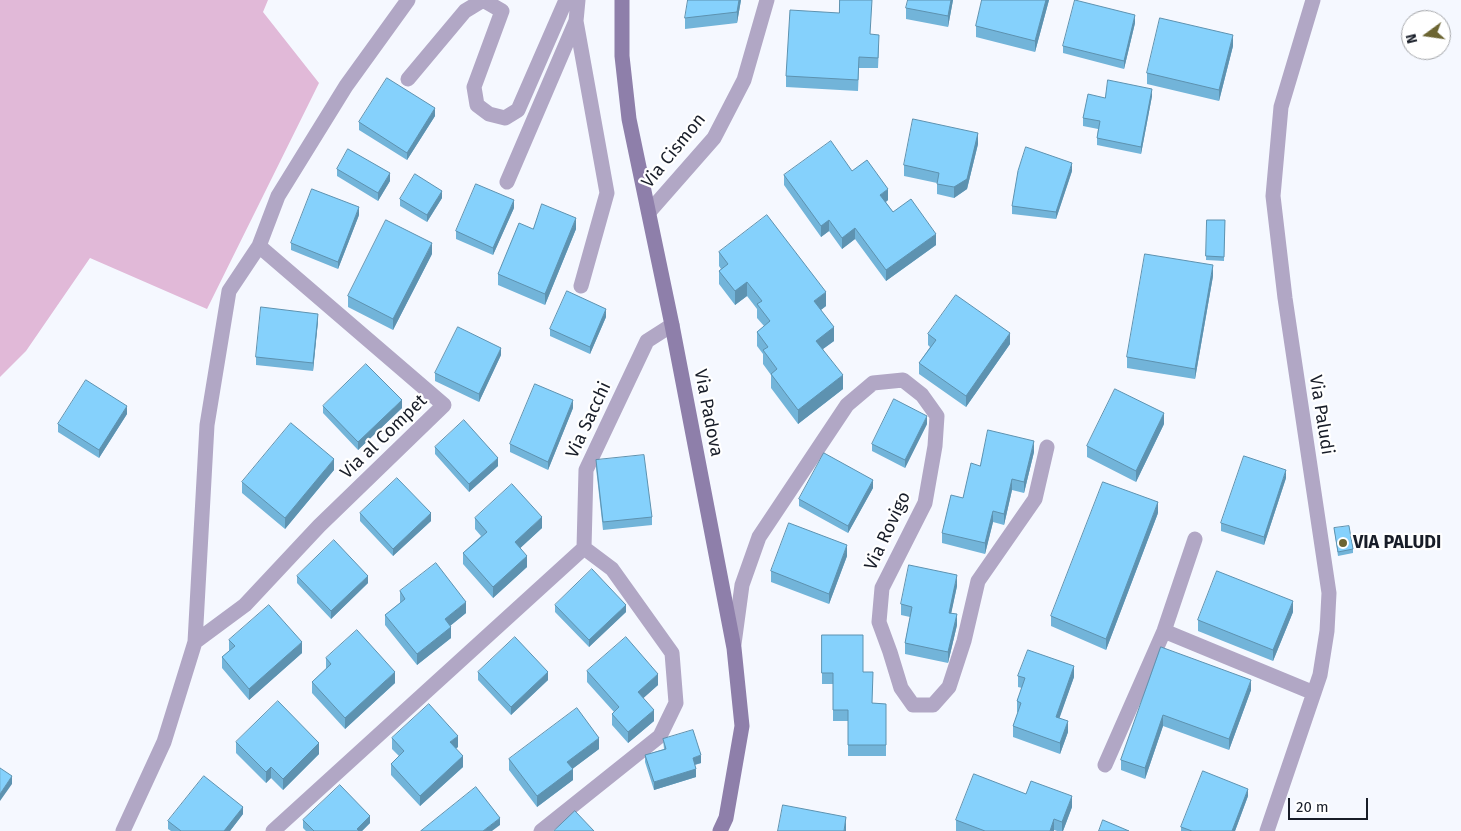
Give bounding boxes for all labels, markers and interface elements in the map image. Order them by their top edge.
north arrow [1401,10,1451,60]
text: N [1403,32,1421,45]
street label: Via Cismon [637,109,711,193]
street label: Via Padova [689,368,727,458]
street label: Via Paludi [1304,374,1338,456]
street label: Via Sacchi [562,378,616,462]
street label: Via al Compet [336,390,432,484]
street label: Via Rovigo [860,488,916,574]
place label: VIA PALUDI [1353,532,1441,554]
marker: VIA PALUDI [1337,537,1349,549]
scale bar [1291,788,1371,820]
text: 20 m [1296,798,1329,816]

